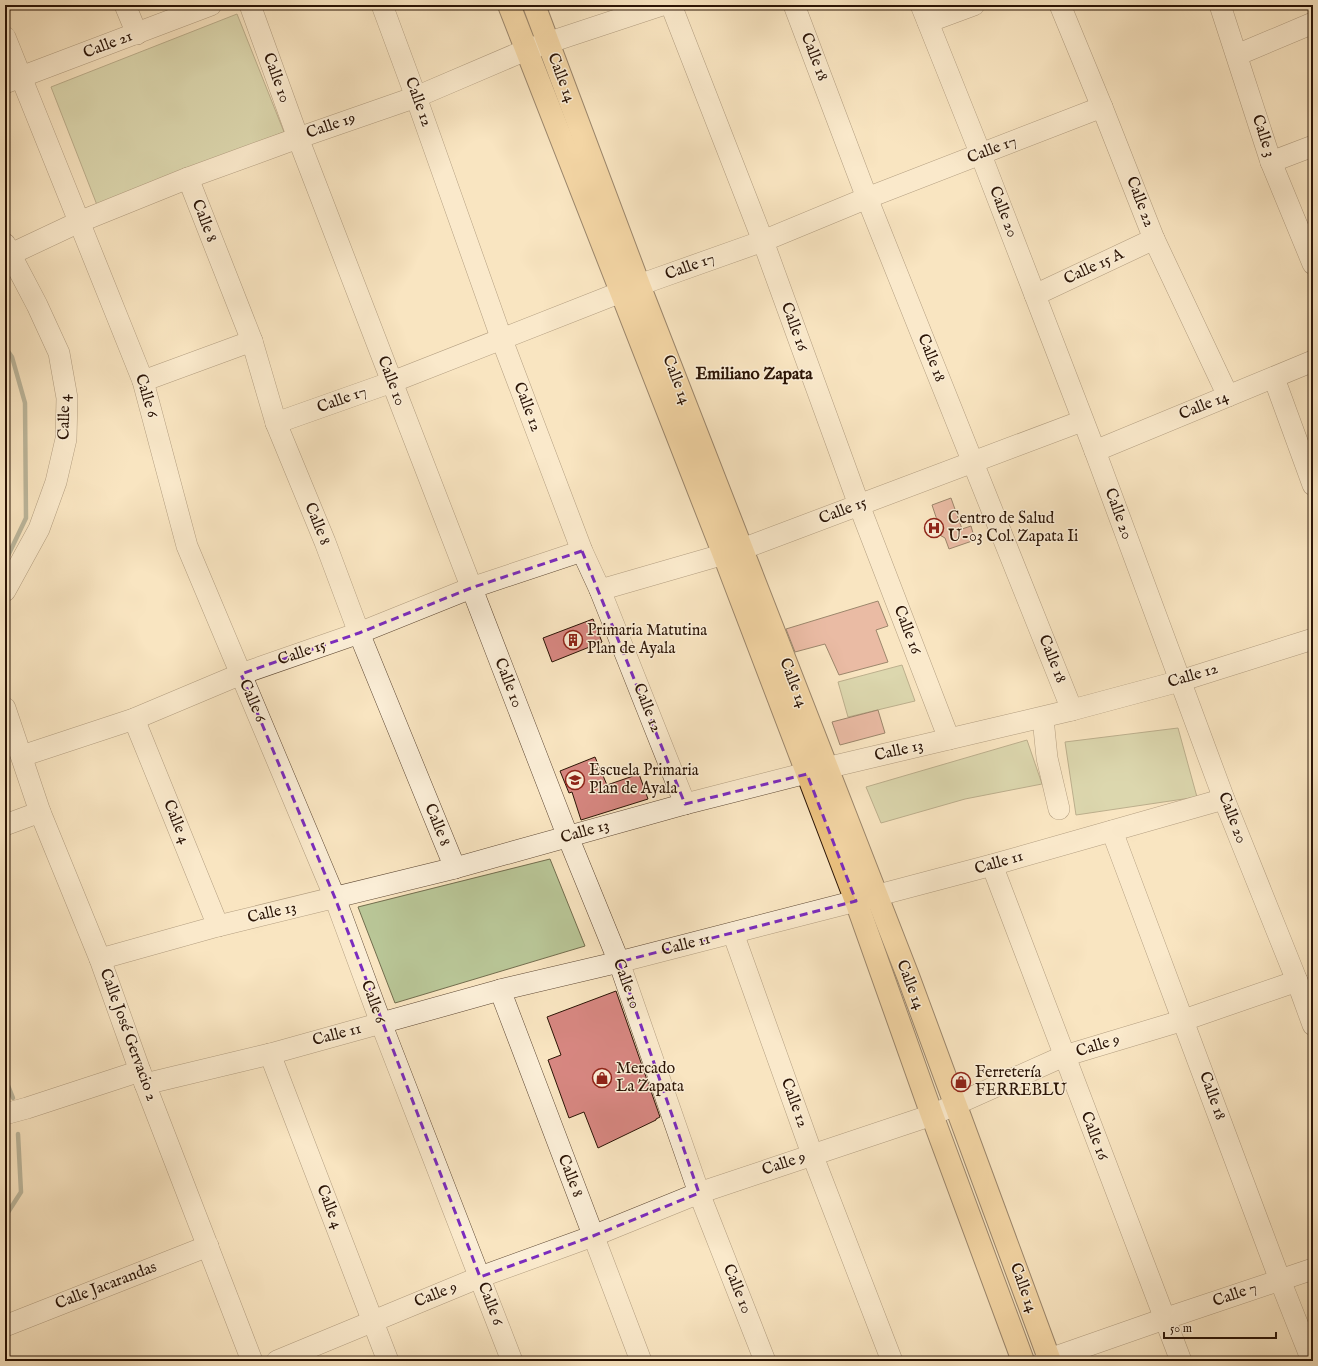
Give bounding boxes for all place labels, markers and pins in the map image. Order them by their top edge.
place label: Centro de Salud U-03 Col. Zapata Ii [948,509,1078,547]
hospital icon: Centro de Salud U-03 Col. Zapata Ii [923,517,945,539]
place label: Primaria Matutina Plan de Ayala [587,621,707,659]
building icon: Primaria Matutina Plan de Ayala [562,629,584,651]
place label: Escuela Primaria Plan de Ayala [589,761,699,799]
school or university icon: Escuela Primaria Plan de Ayala [564,769,586,791]
place label: Mercado La Zapata [616,1059,684,1097]
place label: Ferretería FERREBLU [975,1063,1067,1101]
shop icon: Mercado La Zapata [591,1067,613,1089]
shop icon: Ferretería FERREBLU [950,1071,972,1093]

